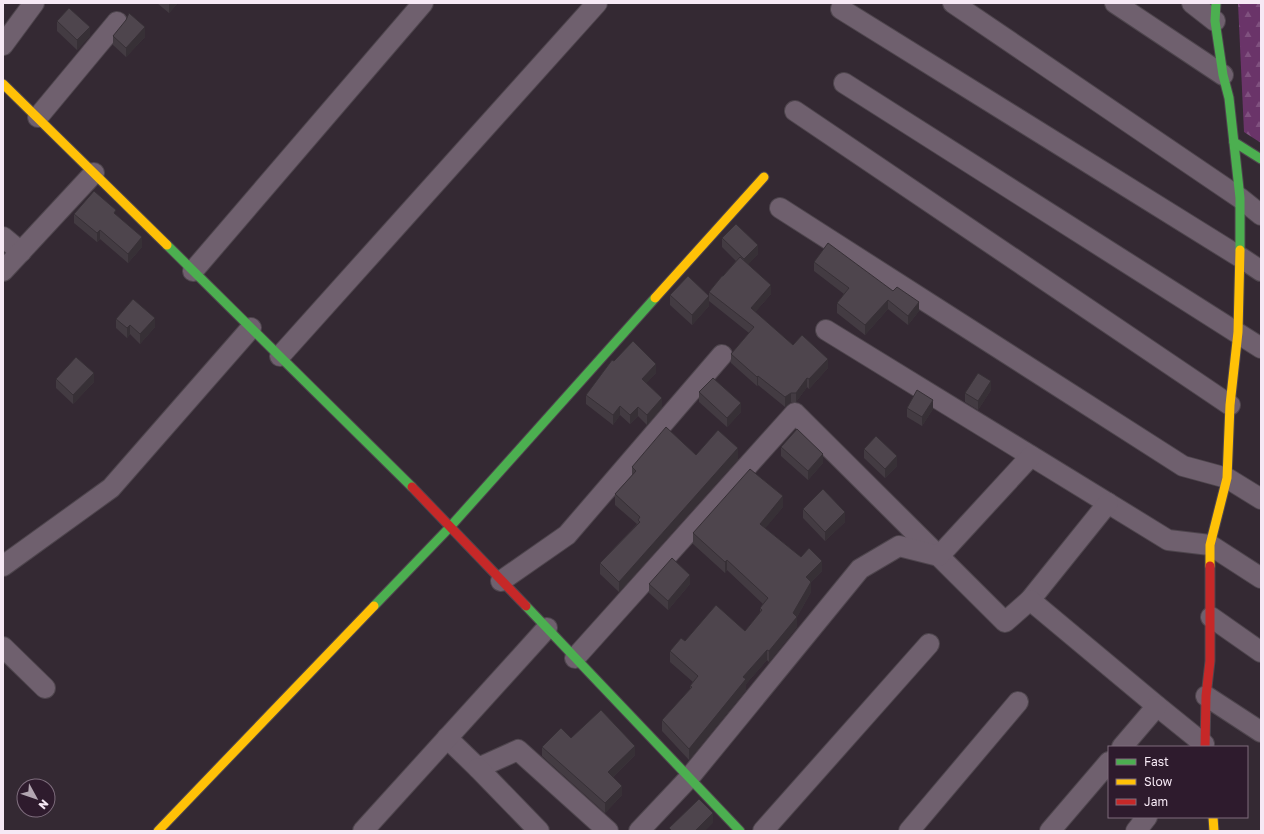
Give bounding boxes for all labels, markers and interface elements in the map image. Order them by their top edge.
legend [1108,746,1248,818]
text: Fast [1144,754,1169,769]
text: Slow [1144,774,1172,789]
north arrow [16,778,56,818]
text: Jam [1144,794,1168,809]
text: N [36,797,52,812]

